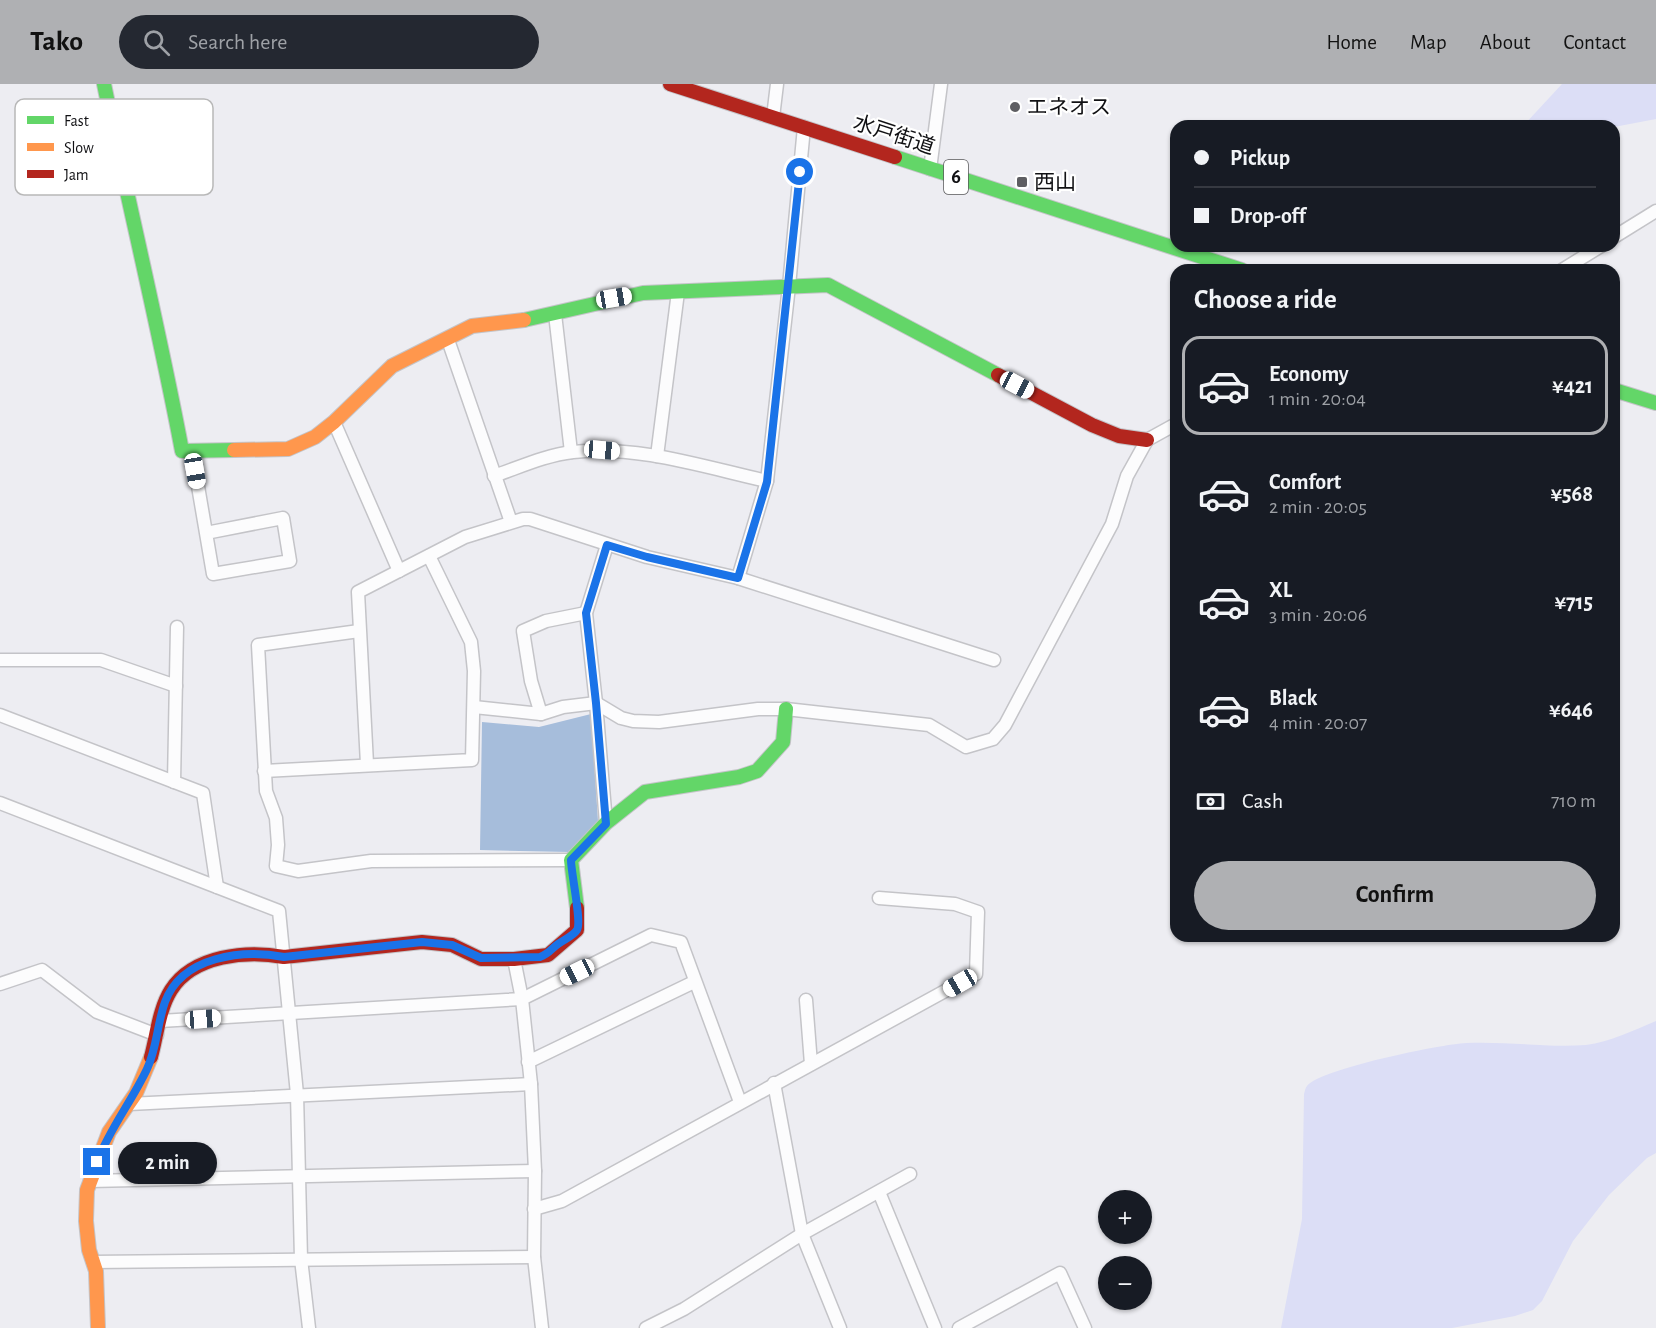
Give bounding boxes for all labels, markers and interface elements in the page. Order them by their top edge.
search box [119,15,539,69]
icon: search [140,26,173,59]
text: Tako [30,28,83,56]
text: Search here [188,31,288,53]
text: Home [1326,32,1377,53]
text: Map [1410,32,1447,53]
text: About [1480,32,1530,53]
text: Contact [1563,32,1626,53]
place label: エネオス [1027,97,1111,118]
legend [15,99,213,195]
marker: エネオス [1008,100,1022,114]
street label: 水戸街道 [851,111,937,158]
text: Fast [64,113,89,129]
text: Slow [64,140,94,156]
text: Pickup [1230,147,1290,169]
route start [786,158,813,185]
road number: 6 [944,160,968,194]
text: Jam [64,167,89,183]
place label: 西山 [1034,171,1076,193]
marker: 西山 [1015,175,1029,189]
text: Drop-off [1230,205,1306,227]
car [595,286,633,310]
text: Choose a ride [1194,286,1337,313]
icon: car [1197,359,1251,413]
text: Economy [1269,363,1349,385]
car [997,369,1037,401]
text: ¥421 [1552,375,1593,397]
text: 1 min · 20:04 [1269,389,1366,409]
car [583,439,621,461]
car [183,452,207,490]
icon: car [1197,467,1251,521]
text: Comfort [1269,471,1341,493]
text: ¥568 [1550,483,1593,505]
text: 2 min · 20:05 [1269,497,1367,517]
icon: car [1197,575,1251,629]
text: XL [1269,579,1292,601]
text: ¥715 [1554,591,1593,613]
text: 3 min · 20:06 [1269,605,1367,625]
icon: car [1197,683,1251,737]
text: Black [1269,687,1317,709]
text: ¥646 [1549,699,1593,721]
text: 4 min · 20:07 [1269,713,1367,733]
icon: cash [1194,785,1227,818]
text: Cash [1242,790,1283,812]
text: 710 m [1551,791,1596,811]
button: Confirm [1194,861,1596,930]
car [557,956,597,988]
car [940,966,980,1000]
car [184,1009,222,1029]
callout: 2 min [118,1141,217,1183]
route end [83,1148,110,1175]
text: 2 min [145,1153,190,1173]
map controls [1098,1190,1152,1310]
button: + [1098,1190,1152,1244]
button: − [1098,1256,1152,1310]

